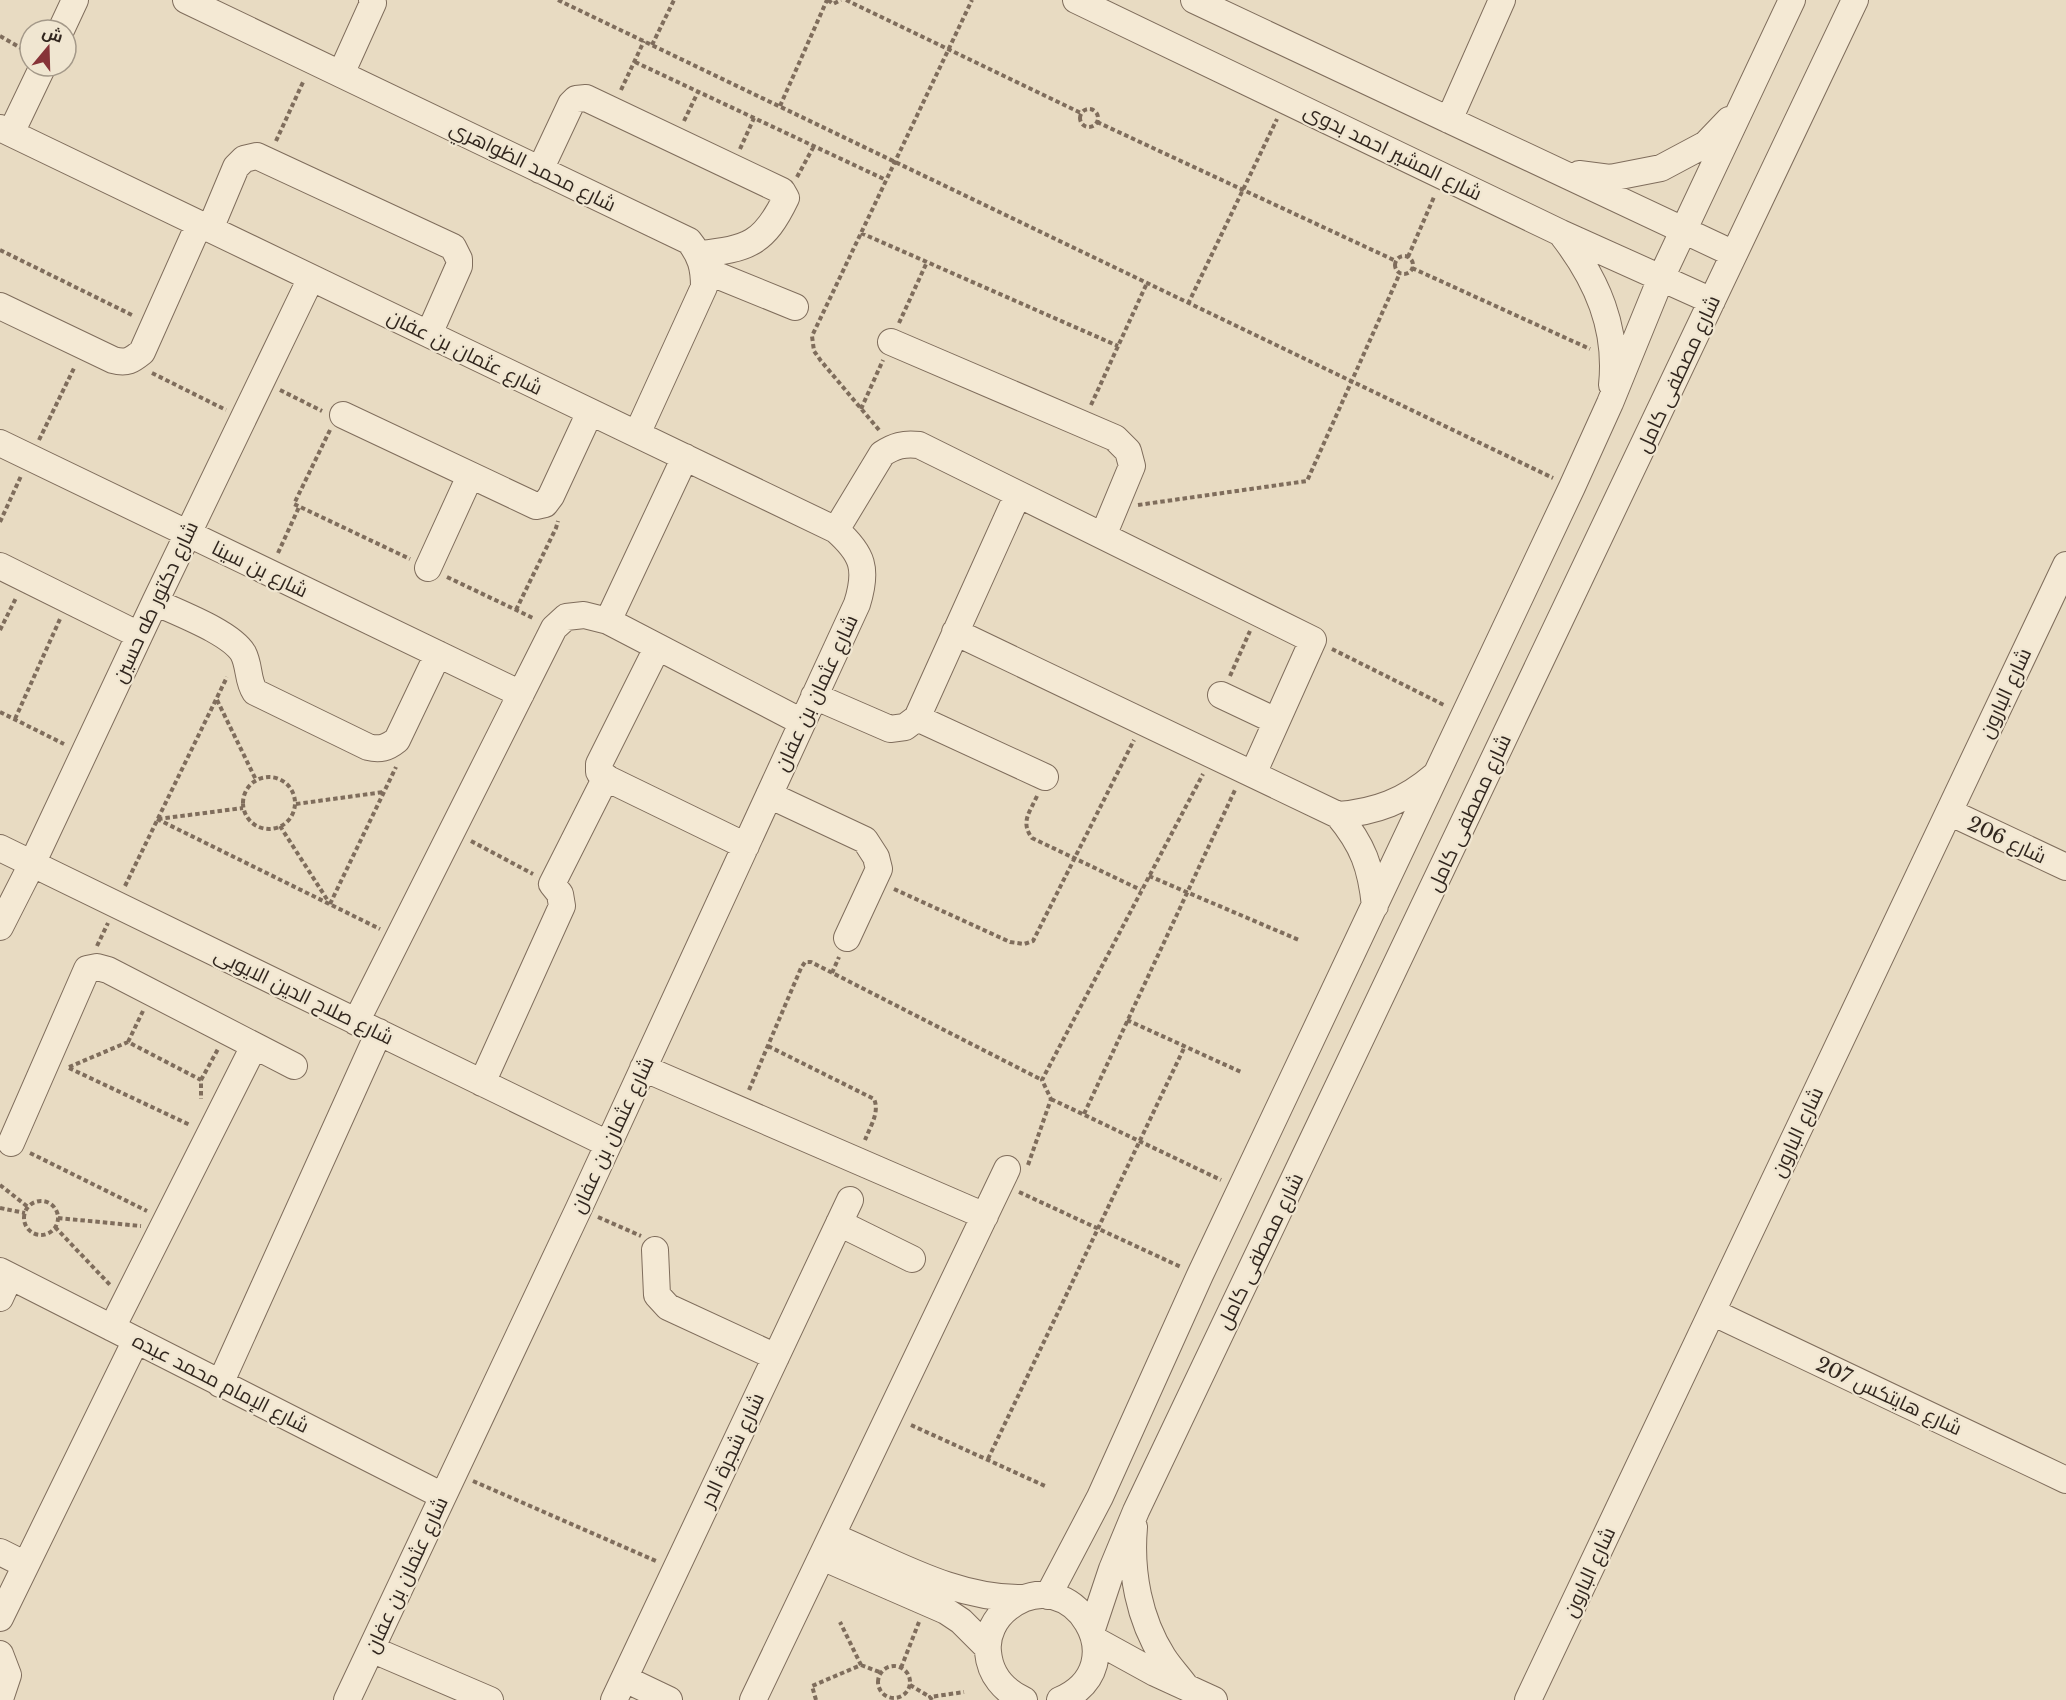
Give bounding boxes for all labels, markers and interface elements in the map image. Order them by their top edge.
north arrow [18,18,78,78]
text: ش [40,21,66,47]
street label: شارع المشير احمد بدوى [1299,98,1486,207]
street label: شارع محمد الظواهري [444,115,620,220]
street label: شارع مصطفى كامل [1631,292,1727,457]
street label: شارع عثمان بن عفان [383,304,546,402]
street label: شارع دكتور طه حسين [107,517,205,687]
street label: شارع بن سينا [207,535,312,604]
street label: شارع عثمان بن عفان [769,611,865,776]
street label: شارع البارون [1974,644,2038,743]
street label: شارع مصطفى كامل [1422,731,1518,896]
street label: شارع 206 [1963,811,2050,870]
street label: شارع صلاح الدين الايوبى [210,942,398,1052]
street label: شارع عثمان بن عفان [565,1053,661,1218]
street label: شارع البارون [1766,1083,1830,1182]
street label: شارع مصطفى كامل [1212,1169,1310,1334]
street label: شارع الإمام محمد عبده [128,1328,313,1440]
street label: شارع هايتكس 207 [1811,1352,1966,1442]
street label: شارع شجرة الدر [695,1389,771,1513]
street label: شارع عثمان بن عفان [359,1493,455,1658]
street label: شارع البارون [1558,1523,1622,1622]

